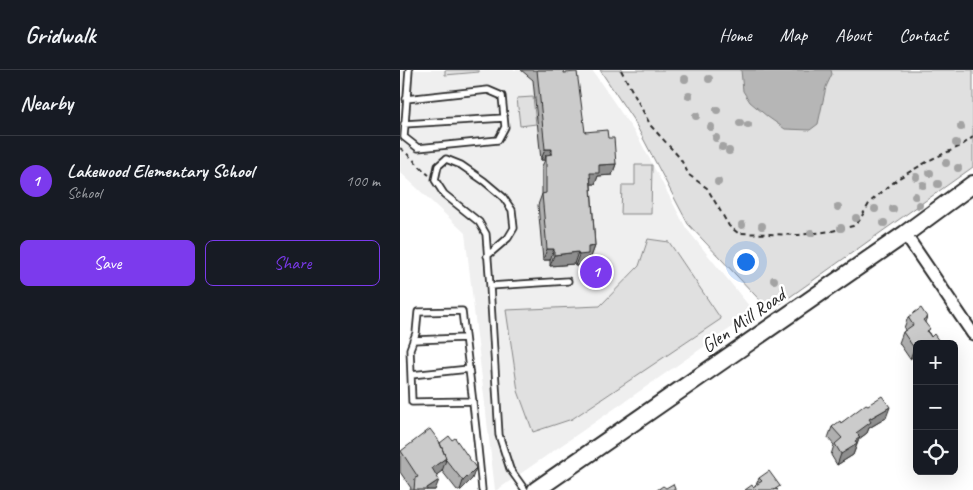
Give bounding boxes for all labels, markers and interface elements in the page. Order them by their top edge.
text: Gridwalk [25,20,95,50]
text: Home [719,24,752,46]
text: Map [780,24,807,46]
text: About [835,24,871,46]
text: Contact [899,24,948,46]
text: Nearby [20,90,73,116]
text: Lakewood Elementary School [67,159,254,183]
text: 1 [32,171,40,191]
text: 100 m [346,171,380,191]
text: School [67,183,101,203]
button: Save [20,240,195,286]
button: Share [205,240,380,286]
your location [733,249,759,275]
pin: 1 [580,253,612,291]
street label: Glen Mill Road [696,281,793,358]
map controls [913,340,958,475]
button: + [913,340,958,385]
button: − [913,385,958,430]
button: locate [913,430,958,475]

